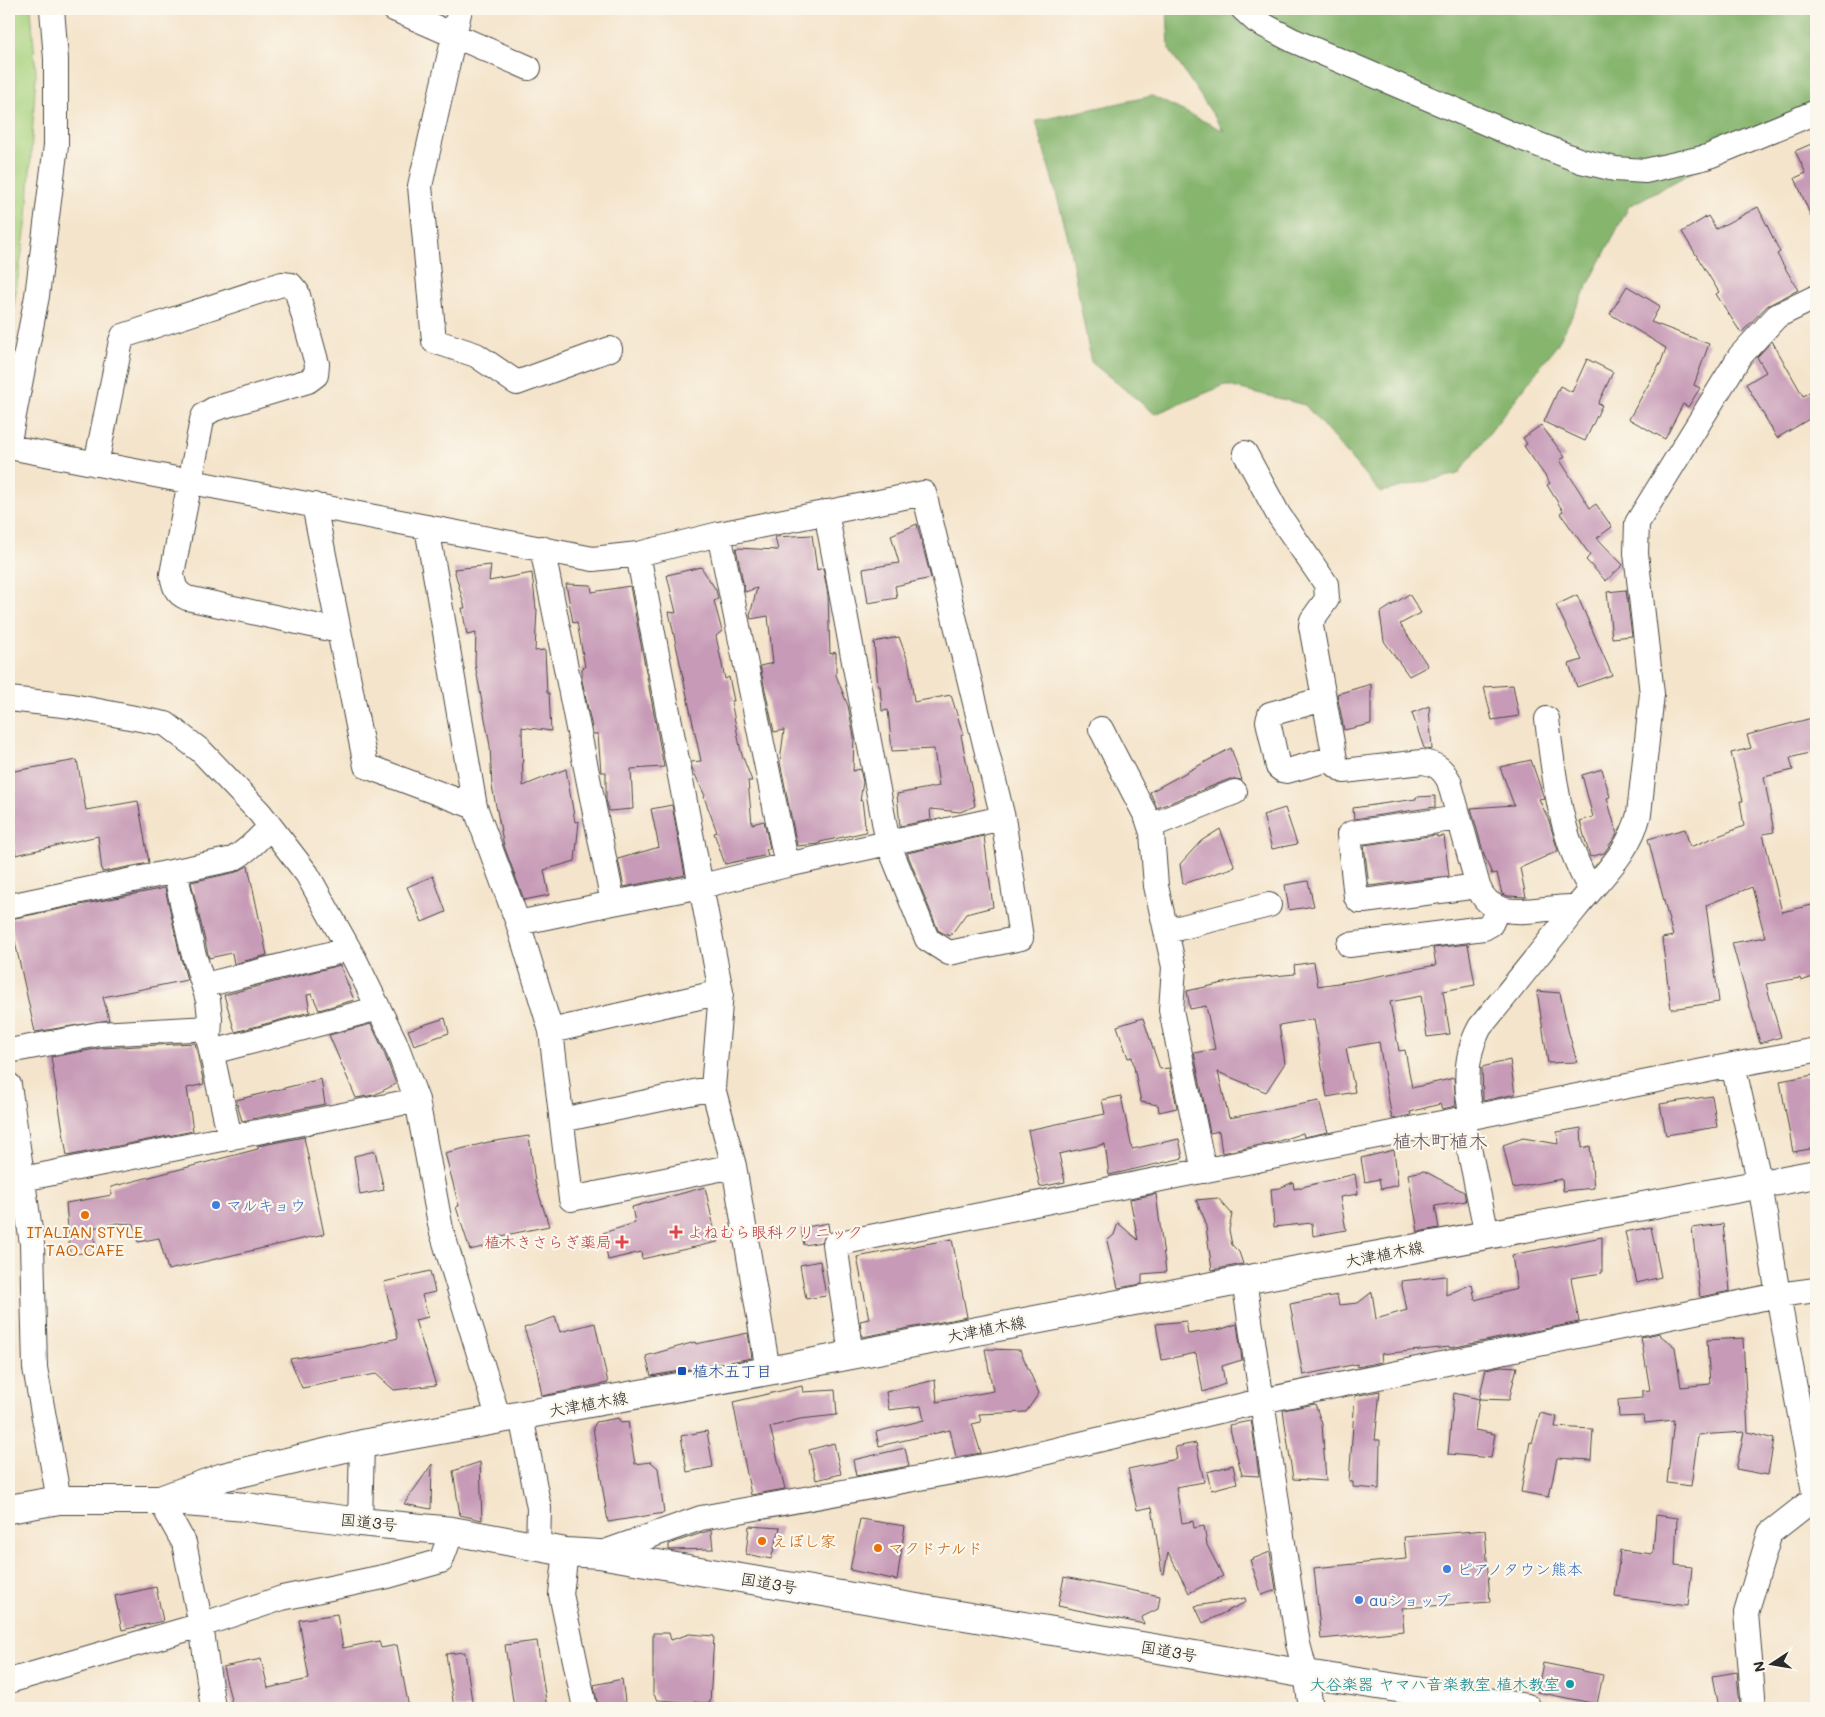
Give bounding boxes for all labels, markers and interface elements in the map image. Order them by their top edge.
district label: 植木町植木 [1392,1128,1488,1153]
place label: マルキョウ [226,1194,306,1215]
marker: マルキョウ [210,1199,222,1211]
marker: ITALIAN STYLE TAO CAFE [79,1209,91,1221]
place label: ITALIAN STYLE TAO CAFE [27,1221,143,1260]
place label: よねむら眼科クリニック [687,1221,863,1242]
marker: よねむら眼科クリニック [669,1225,683,1239]
place label: 植木きさらぎ薬局 [484,1231,612,1252]
marker: 植木きさらぎ薬局 [616,1236,628,1248]
street label: 大津植木線 [1343,1236,1425,1271]
street label: 大津植木線 [945,1311,1027,1346]
place label: 植木五丁目 [692,1360,772,1381]
marker: 植木五丁目 [676,1365,688,1377]
street label: 大津植木線 [547,1386,629,1421]
street label: 国道3号 [339,1508,399,1535]
place label: えぼし家 [772,1530,836,1551]
marker: えぼし家 [756,1535,768,1547]
place label: マクドナルド [888,1537,983,1558]
marker: マクドナルド [872,1542,884,1554]
place label: ピアノタウン熊本 [1457,1558,1583,1579]
marker: ピアノタウン熊本 [1441,1563,1453,1575]
street label: 国道3号 [739,1567,799,1598]
place label: auショップ [1369,1589,1451,1610]
marker: auショップ [1353,1594,1365,1606]
street label: 国道3号 [1139,1635,1199,1666]
north arrow [1748,1640,1798,1690]
text: N [1748,1660,1769,1674]
place label: 大谷楽器 ヤマハ音楽教室 植木教室 [1310,1673,1560,1694]
marker: 大谷楽器 ヤマハ音楽教室 植木教室 [1564,1678,1576,1690]

